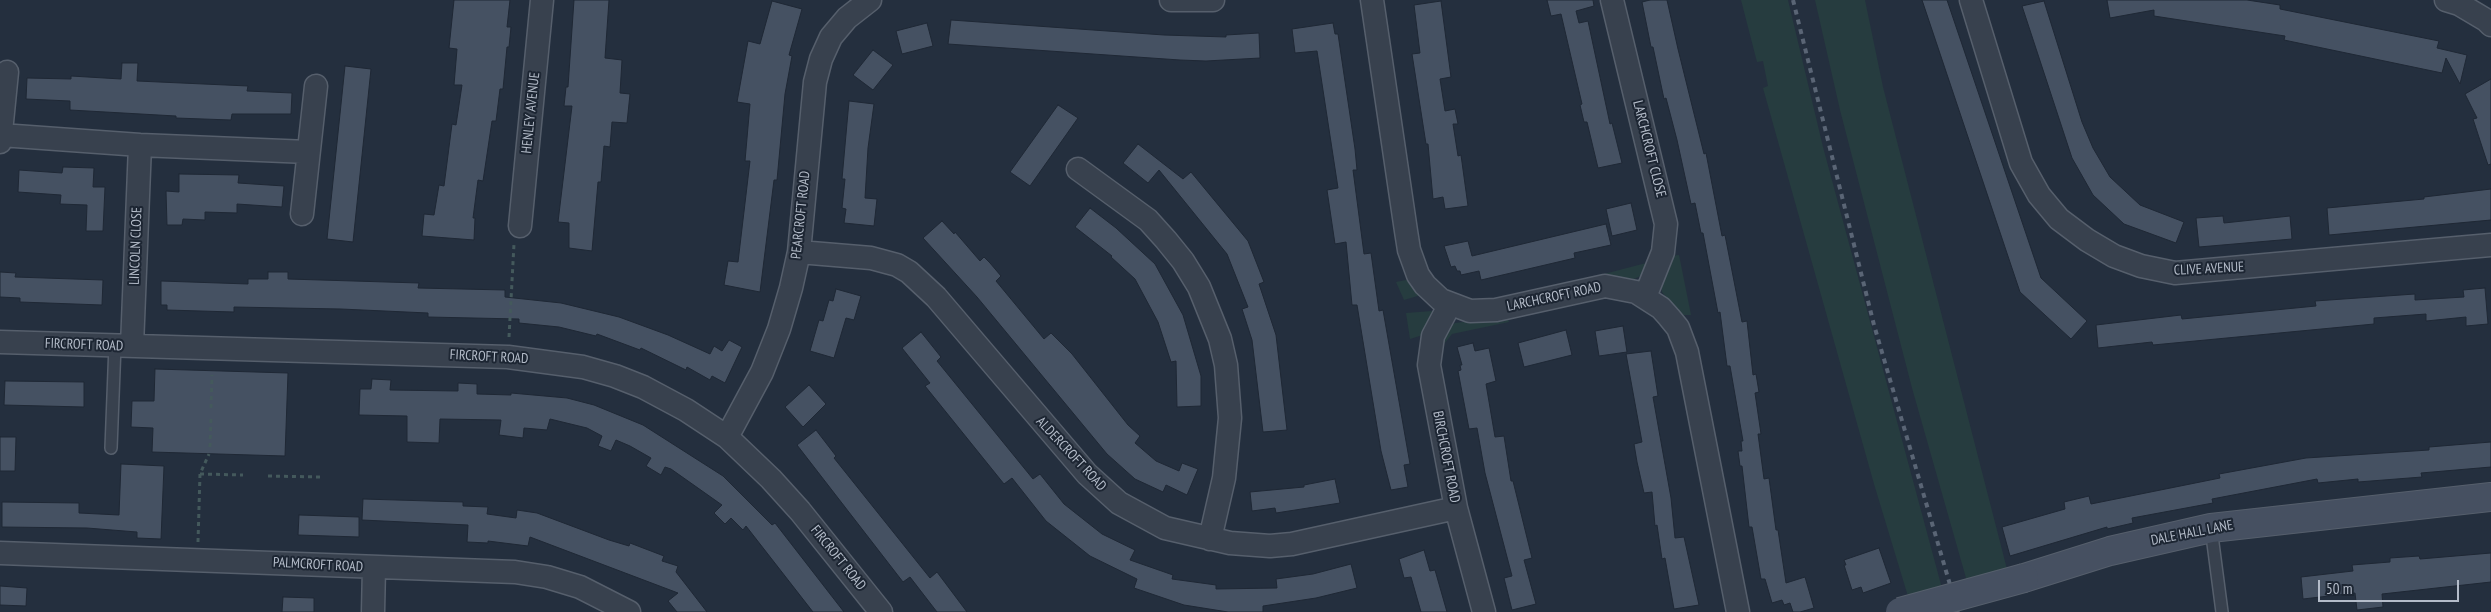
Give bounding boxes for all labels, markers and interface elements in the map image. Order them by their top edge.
street label: HENLEY AVENUE [518,72,544,154]
street label: LARCHCROFT CLOSE [1629,99,1669,199]
street label: PEARCROFT ROAD [788,170,814,260]
street label: LINCOLN CLOSE [126,207,146,285]
street label: CLIVE AVENUE [2173,259,2245,279]
street label: LARCHCROFT ROAD [1505,279,1603,315]
street label: FIRCROFT ROAD [44,335,124,355]
street label: FIRCROFT ROAD [449,347,529,367]
street label: BIRCHCROFT ROAD [1429,410,1463,504]
street label: ALDERCROFT ROAD [1032,413,1110,495]
street label: DALE HALL LANE [2150,517,2234,549]
street label: FIRCROFT ROAD [807,522,869,594]
street label: PALMCROFT ROAD [273,554,363,576]
scale bar [2321,570,2462,602]
text: 50 m [2326,579,2352,598]

